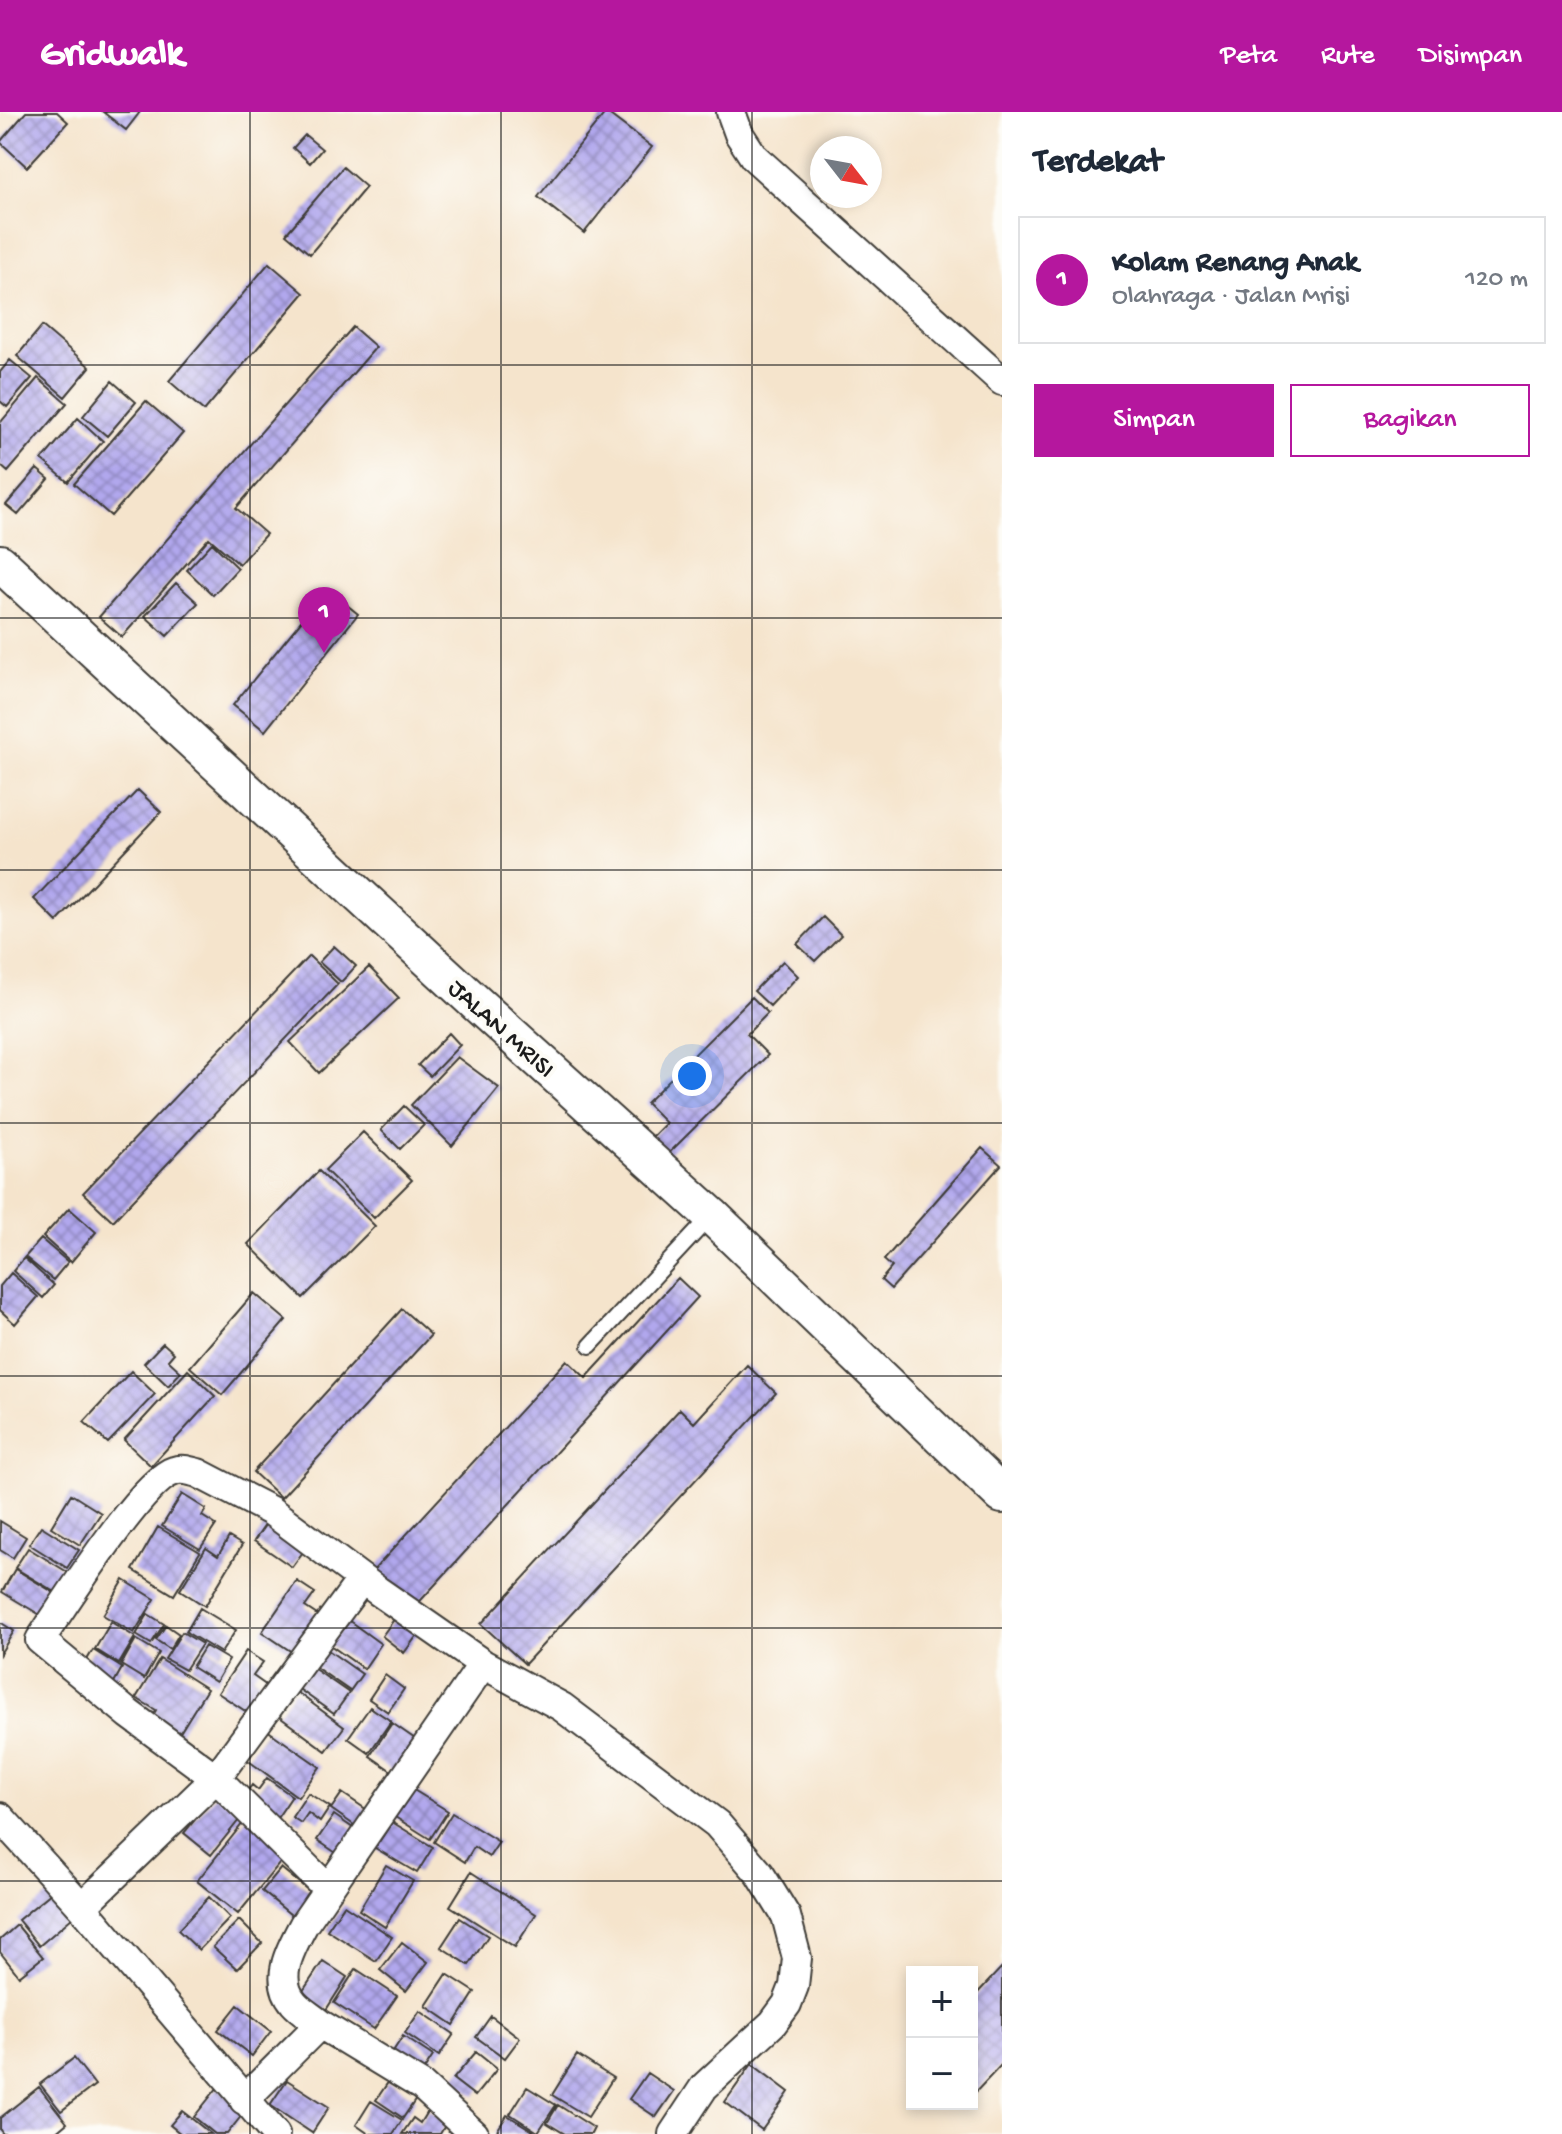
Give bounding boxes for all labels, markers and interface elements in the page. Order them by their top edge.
text: Gridwalk [40,34,184,78]
text: Peta [1220,40,1277,73]
text: Rute [1321,40,1375,73]
text: Disimpan [1419,40,1522,73]
north arrow [810,136,882,208]
text: Terdekat [1034,144,1162,184]
text: Kolam Renang Anak [1112,247,1358,282]
text: 1 [1057,265,1067,296]
text: 120 m [1465,265,1528,296]
text: Olahraga · Jalan Mrisi [1112,282,1350,313]
button: Simpan [1034,384,1274,457]
button: Bagikan [1290,384,1530,457]
pin: 1 [298,587,350,653]
street label: JALAN MRISI [440,974,560,1086]
your location [672,1056,712,1096]
map controls [906,1966,978,2110]
button: + [906,1966,978,2038]
button: − [906,2038,978,2110]

